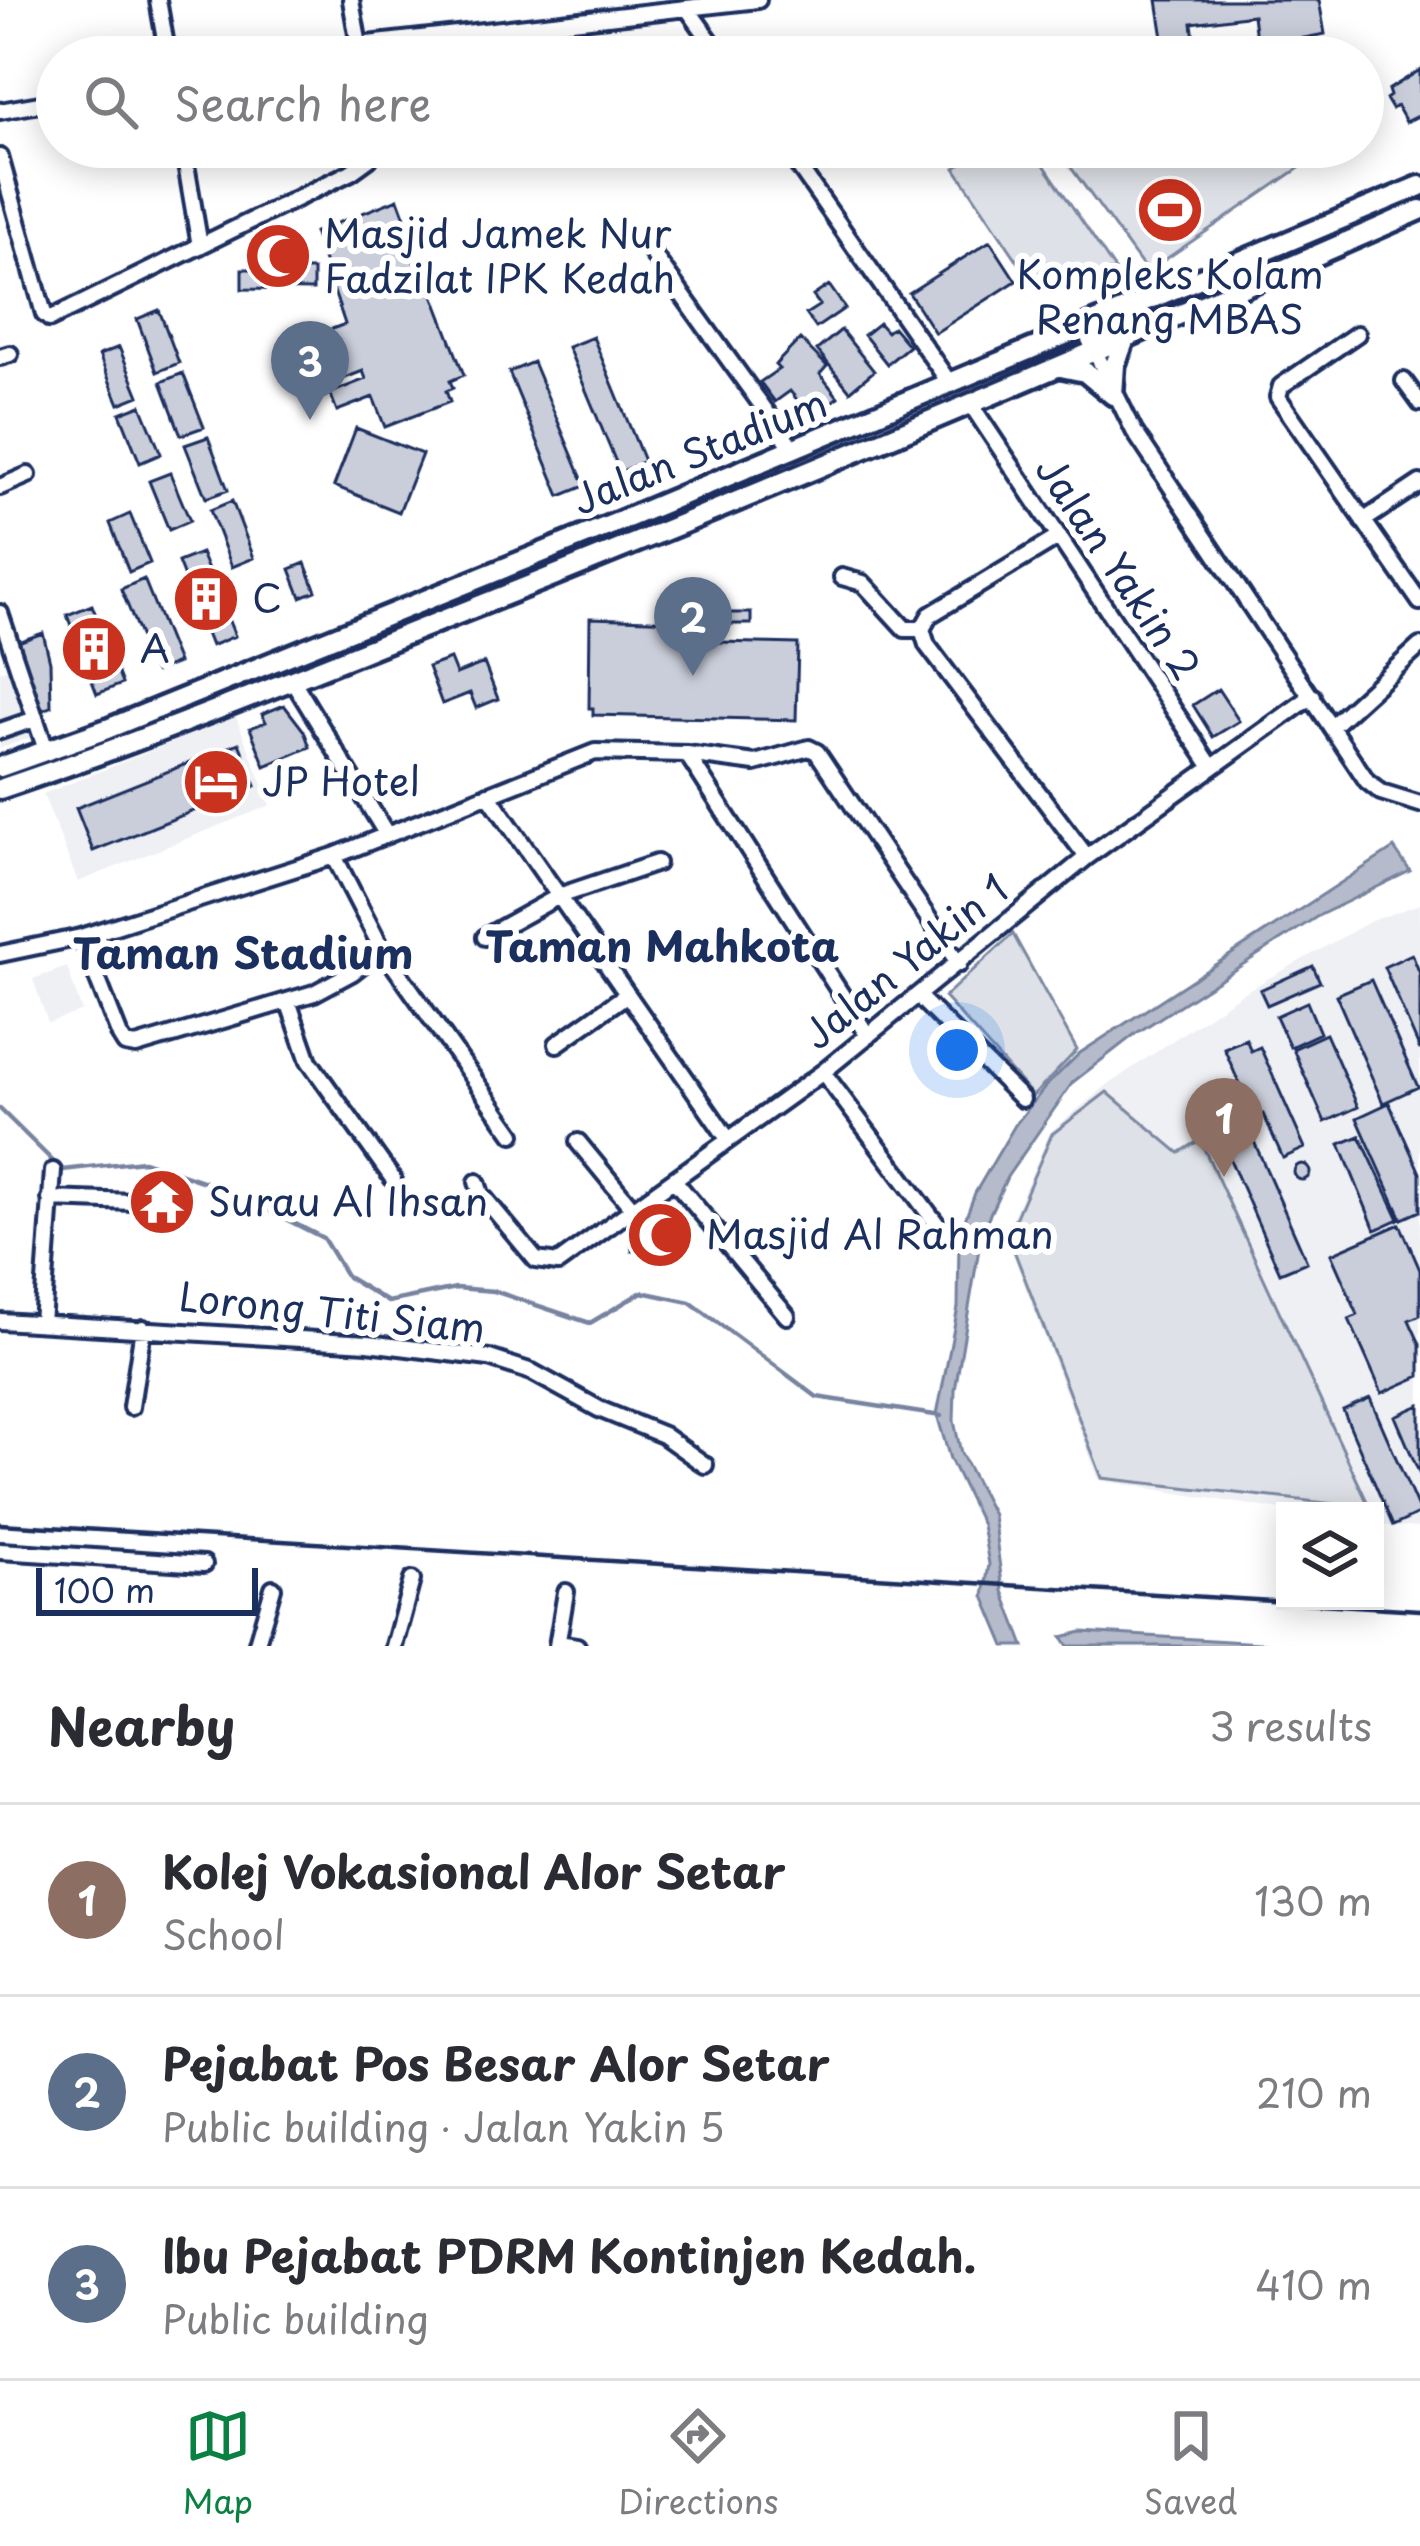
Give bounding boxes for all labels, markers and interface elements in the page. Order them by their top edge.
search box [36,36,1384,168]
text: Search here [174,68,431,136]
icon: search [78,69,144,135]
sports icon: Kompleks Kolam Renang MBAS [1135,175,1205,245]
place label: Masjid Jamek Nur Fadzilat IPK Kedah [324,202,675,306]
mosque icon: Masjid Jamek Nur Fadzilat IPK Kedah [243,221,313,291]
place label: Kompleks Kolam Renang MBAS [1016,243,1324,347]
pin: 3 [271,321,349,420]
street label: Jalan Stadium [563,372,835,528]
street label: Jalan Yakin 2 [1023,442,1217,691]
building icon: C [171,564,241,634]
place label: C [252,567,282,626]
pin: 2 [654,577,732,676]
building icon: A [59,614,129,684]
place label: A [140,617,170,676]
hotel icon: JP Hotel [181,747,251,817]
place label: JP Hotel [262,750,420,809]
street label: Jalan Yakin 1 [789,859,1020,1062]
district label: Taman Mahkota [485,913,840,976]
district label: Taman Stadium [72,920,414,983]
your location [927,1020,987,1080]
pin: 1 [1185,1078,1263,1177]
temple icon: Surau Al Ihsan [127,1167,197,1237]
place label: Surau Al Ihsan [208,1170,488,1229]
mosque icon: Masjid Al Rahman [625,1200,695,1270]
place label: Masjid Al Rahman [706,1203,1054,1262]
street label: Lorong Titi Siam [176,1265,488,1356]
map controls [1276,1502,1384,1610]
button: layers [1276,1502,1384,1610]
scale bar [36,1562,258,1615]
text: 100 m [54,1564,155,1614]
text: Nearby [48,1686,235,1763]
text: 3 results [1209,1695,1372,1754]
text: Kolej Vokasional Alor Setar [162,1836,785,1904]
text: 1 [78,1870,96,1929]
text: 130 m [1254,1870,1372,1929]
text: School [162,1904,285,1963]
text: Pejabat Pos Besar Alor Setar [162,2028,830,2096]
text: 2 [73,2062,101,2121]
text: 210 m [1256,2062,1372,2121]
text: Public building · Jalan Yakin 5 [162,2096,725,2155]
text: Ibu Pejabat PDRM Kontinjen Kedah. [162,2220,976,2288]
text: 3 [74,2254,100,2313]
text: 410 m [1255,2254,1372,2313]
text: Public building [162,2288,429,2347]
tab: Map [183,2403,253,2525]
tab: Directions [618,2403,779,2525]
tab: Saved [1144,2403,1237,2525]

